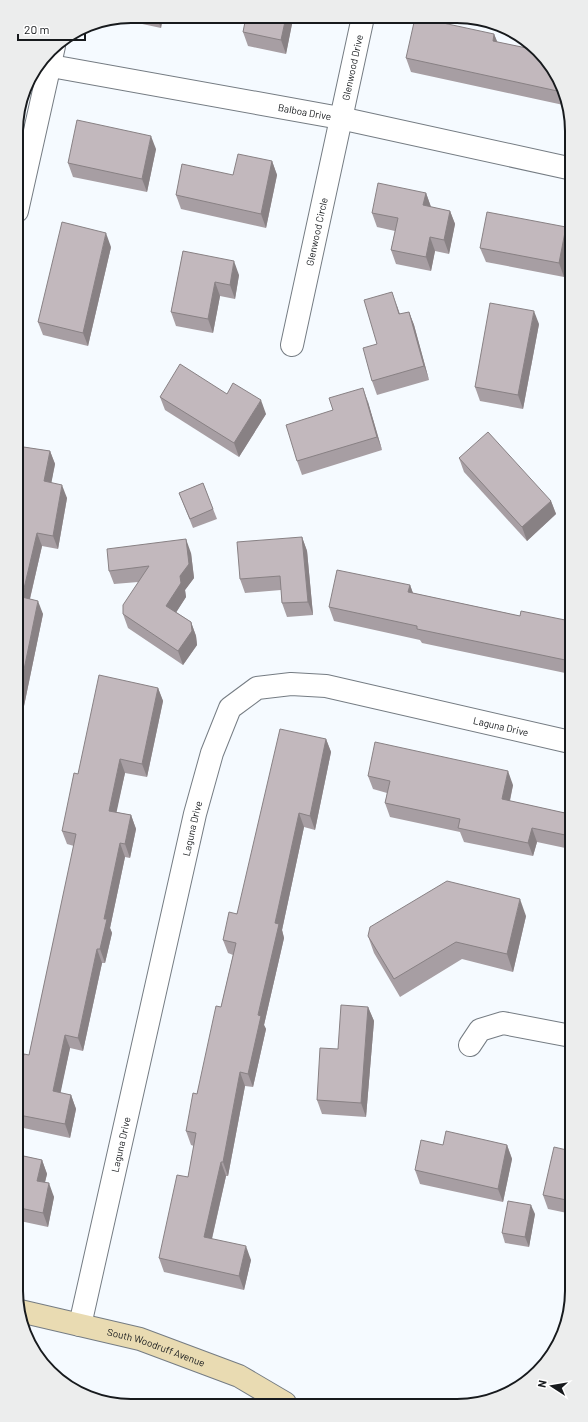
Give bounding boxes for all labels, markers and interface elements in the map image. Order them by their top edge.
scale bar [18,16,85,42]
text: 20 m [24,22,50,36]
street label: Glenwood Drive [339,33,365,101]
street label: Balboa Drive [277,101,332,122]
street label: Glenwood Circle [303,196,330,267]
street label: Laguna Drive [472,714,530,738]
street label: Laguna Drive [180,799,204,857]
street label: Laguna Drive [109,1116,133,1173]
street label: South Woodruff Avenue [106,1326,207,1369]
north arrow [532,1366,572,1406]
text: N [535,1379,549,1389]

